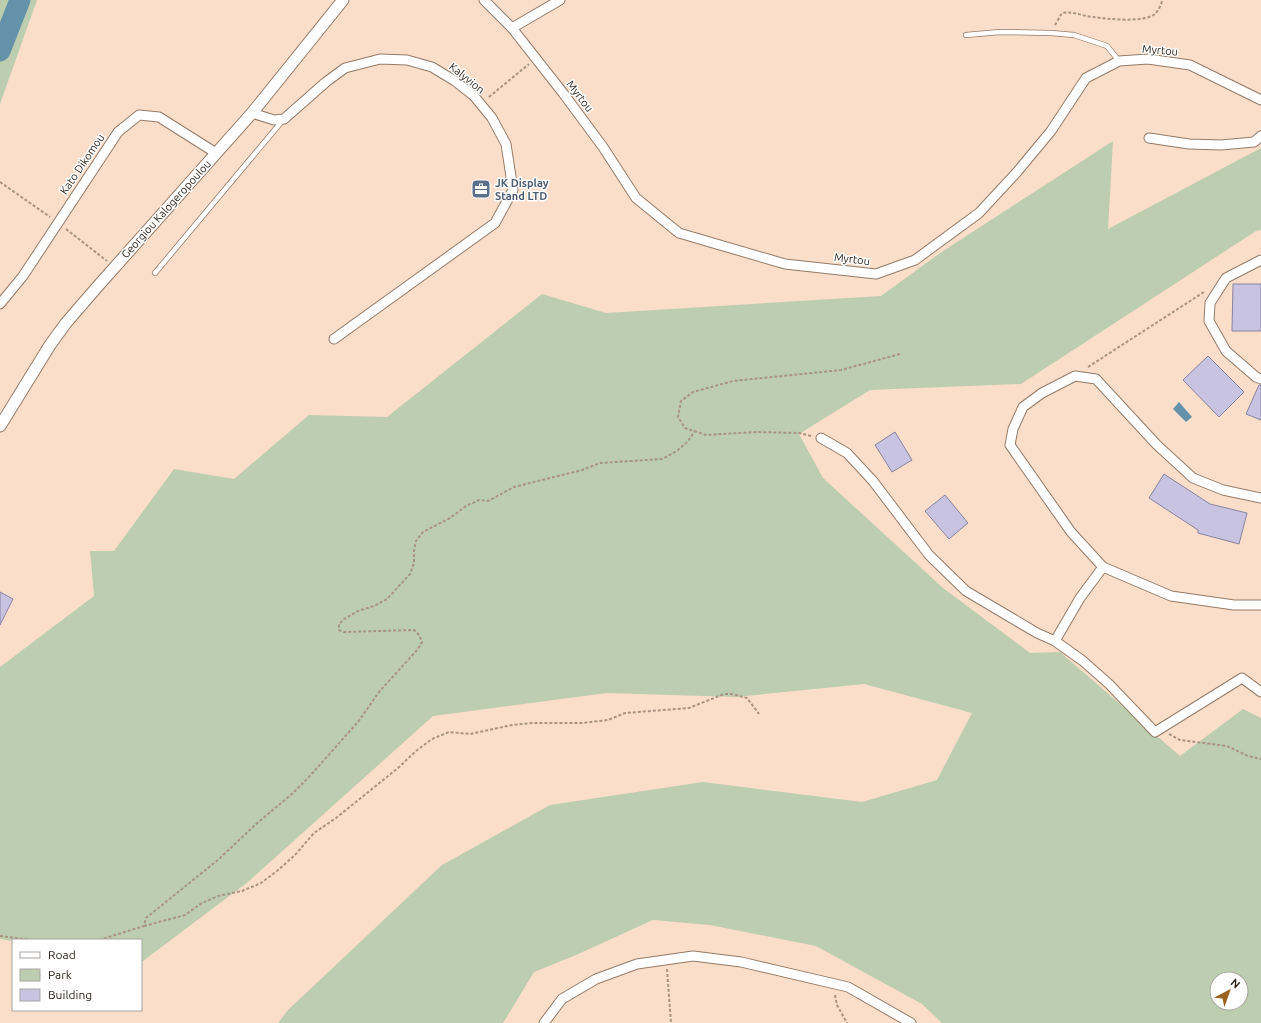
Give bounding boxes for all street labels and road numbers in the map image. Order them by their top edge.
street label: Myrtou [1142,42,1178,58]
street label: Kalyvion [447,60,487,96]
street label: Myrtou [564,78,596,114]
street label: Kato Dikomou [57,132,107,196]
street label: Georgiou Kalogeropoulou [119,158,213,260]
street label: Myrtou [833,251,871,267]

